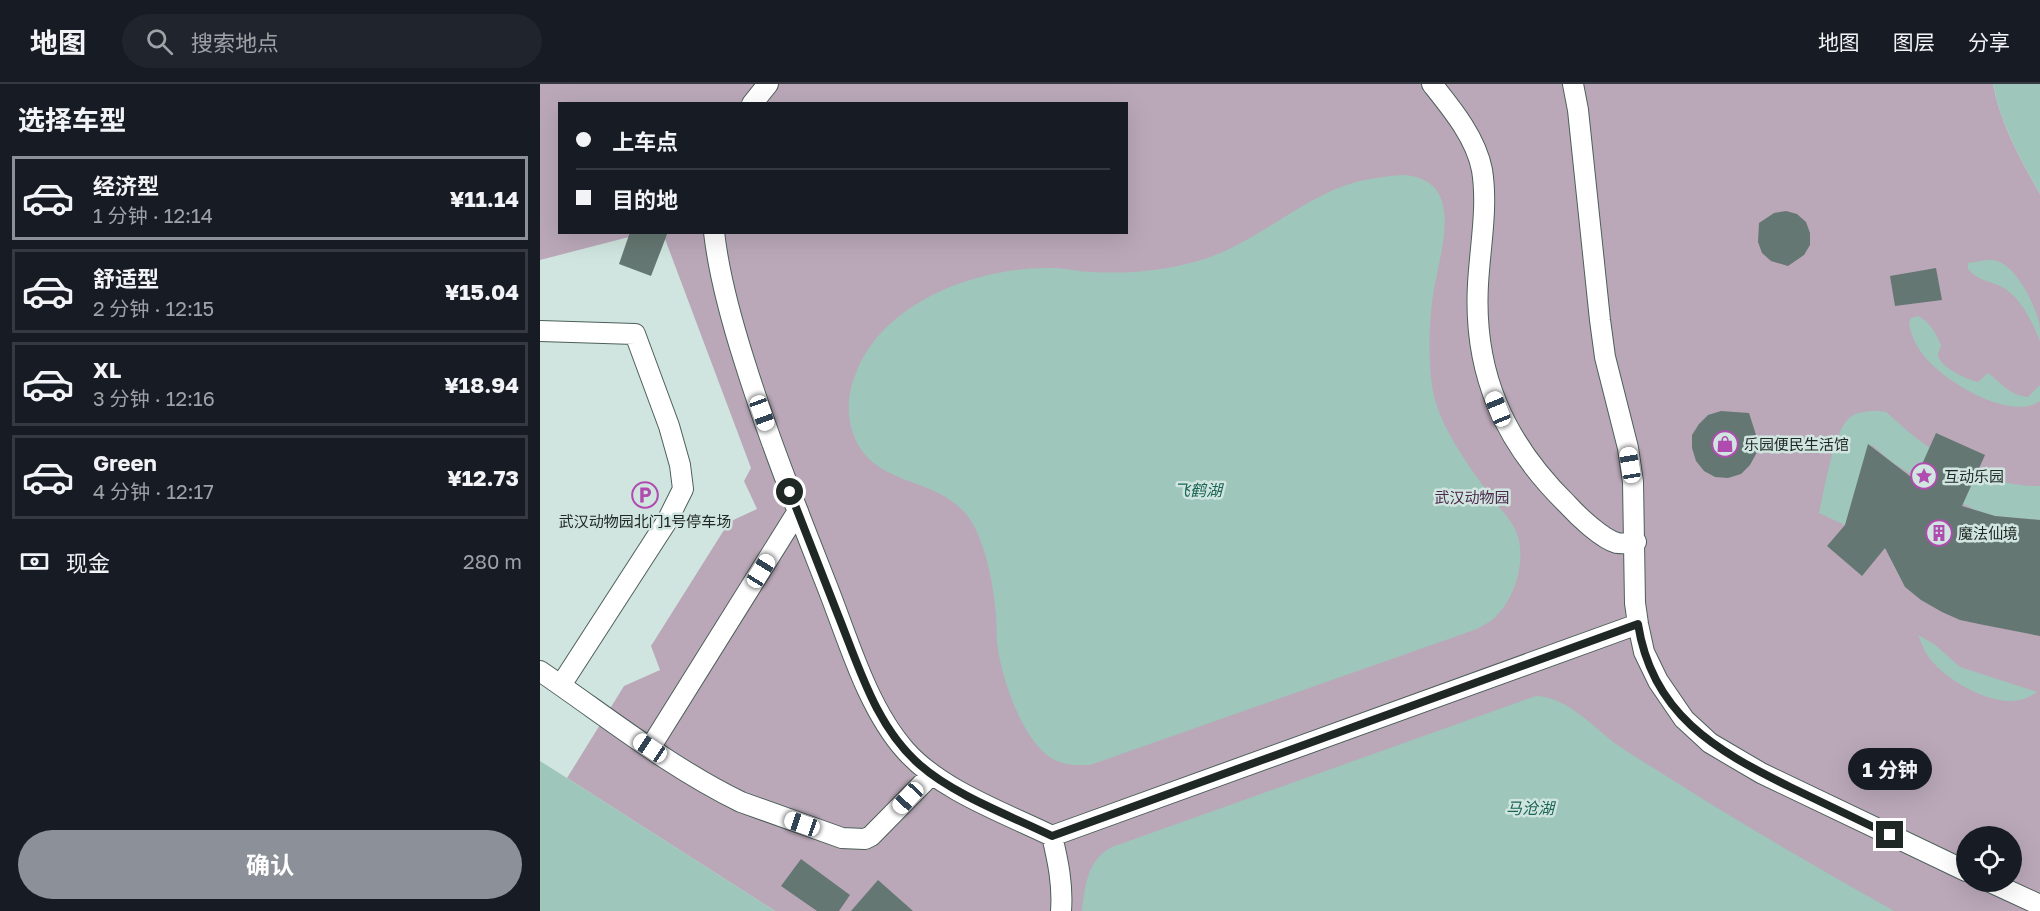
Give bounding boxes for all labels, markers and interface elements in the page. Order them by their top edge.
search box [122,14,542,68]
icon: search [143,25,176,58]
text: 地图 [30,26,86,59]
text: 搜索地点 [191,29,279,56]
text: 地图 [1818,29,1860,55]
text: 图层 [1893,29,1935,55]
text: 分享 [1968,29,2010,55]
text: 选择车型 [18,104,126,136]
text: 上车点 [612,128,678,155]
icon: car [21,171,75,225]
text: 经济型 [93,172,159,199]
text: ¥11.14 [450,185,519,212]
text: 目的地 [612,186,678,213]
text: 1 分钟 · 12:14 [93,203,213,227]
icon: car [21,264,75,318]
text: 舒适型 [93,265,159,292]
text: ¥15.04 [445,278,519,305]
text: 2 分钟 · 12:15 [93,296,214,320]
text: XL [93,356,121,383]
icon: car [21,357,75,411]
text: ¥18.94 [444,371,519,398]
text: 3 分钟 · 12:16 [93,386,215,410]
car [1483,389,1513,429]
car [747,393,777,433]
shop icon: 乐园便民生活馆 [1710,429,1740,459]
place label: 乐园便民生活馆 [1744,435,1849,453]
car [1618,446,1642,484]
text: Green [93,449,157,476]
icon: car [21,450,75,504]
place icon: 互动乐园 [1909,461,1939,491]
text: ¥12.73 [447,464,519,491]
place label: 互动乐园 [1944,467,2004,485]
route start [776,478,803,505]
text: 4 分钟 · 12:17 [93,479,214,503]
parking icon: 武汉动物园北门1号停车场 [630,480,660,510]
water label: 飞鹤湖 [1174,480,1225,500]
park label: 武汉动物园 [1434,488,1510,506]
place label: 武汉动物园北门1号停车场 [559,512,731,530]
building icon: 魔法仙境 [1924,518,1954,548]
place label: 魔法仙境 [1958,524,2018,542]
icon: cash [18,545,51,578]
text: 现金 [66,549,110,576]
text: 280 m [463,549,522,573]
car [744,551,778,591]
car [630,730,670,766]
callout: 1 分钟 [1848,748,1932,790]
text: 1 分钟 [1862,757,1918,781]
car [889,779,927,817]
water label: 马沧湖 [1506,798,1557,818]
car [782,810,822,838]
route end [1876,821,1903,848]
map controls [1956,826,2022,892]
button: locate [1956,826,2022,892]
button: 确认 [18,830,522,899]

